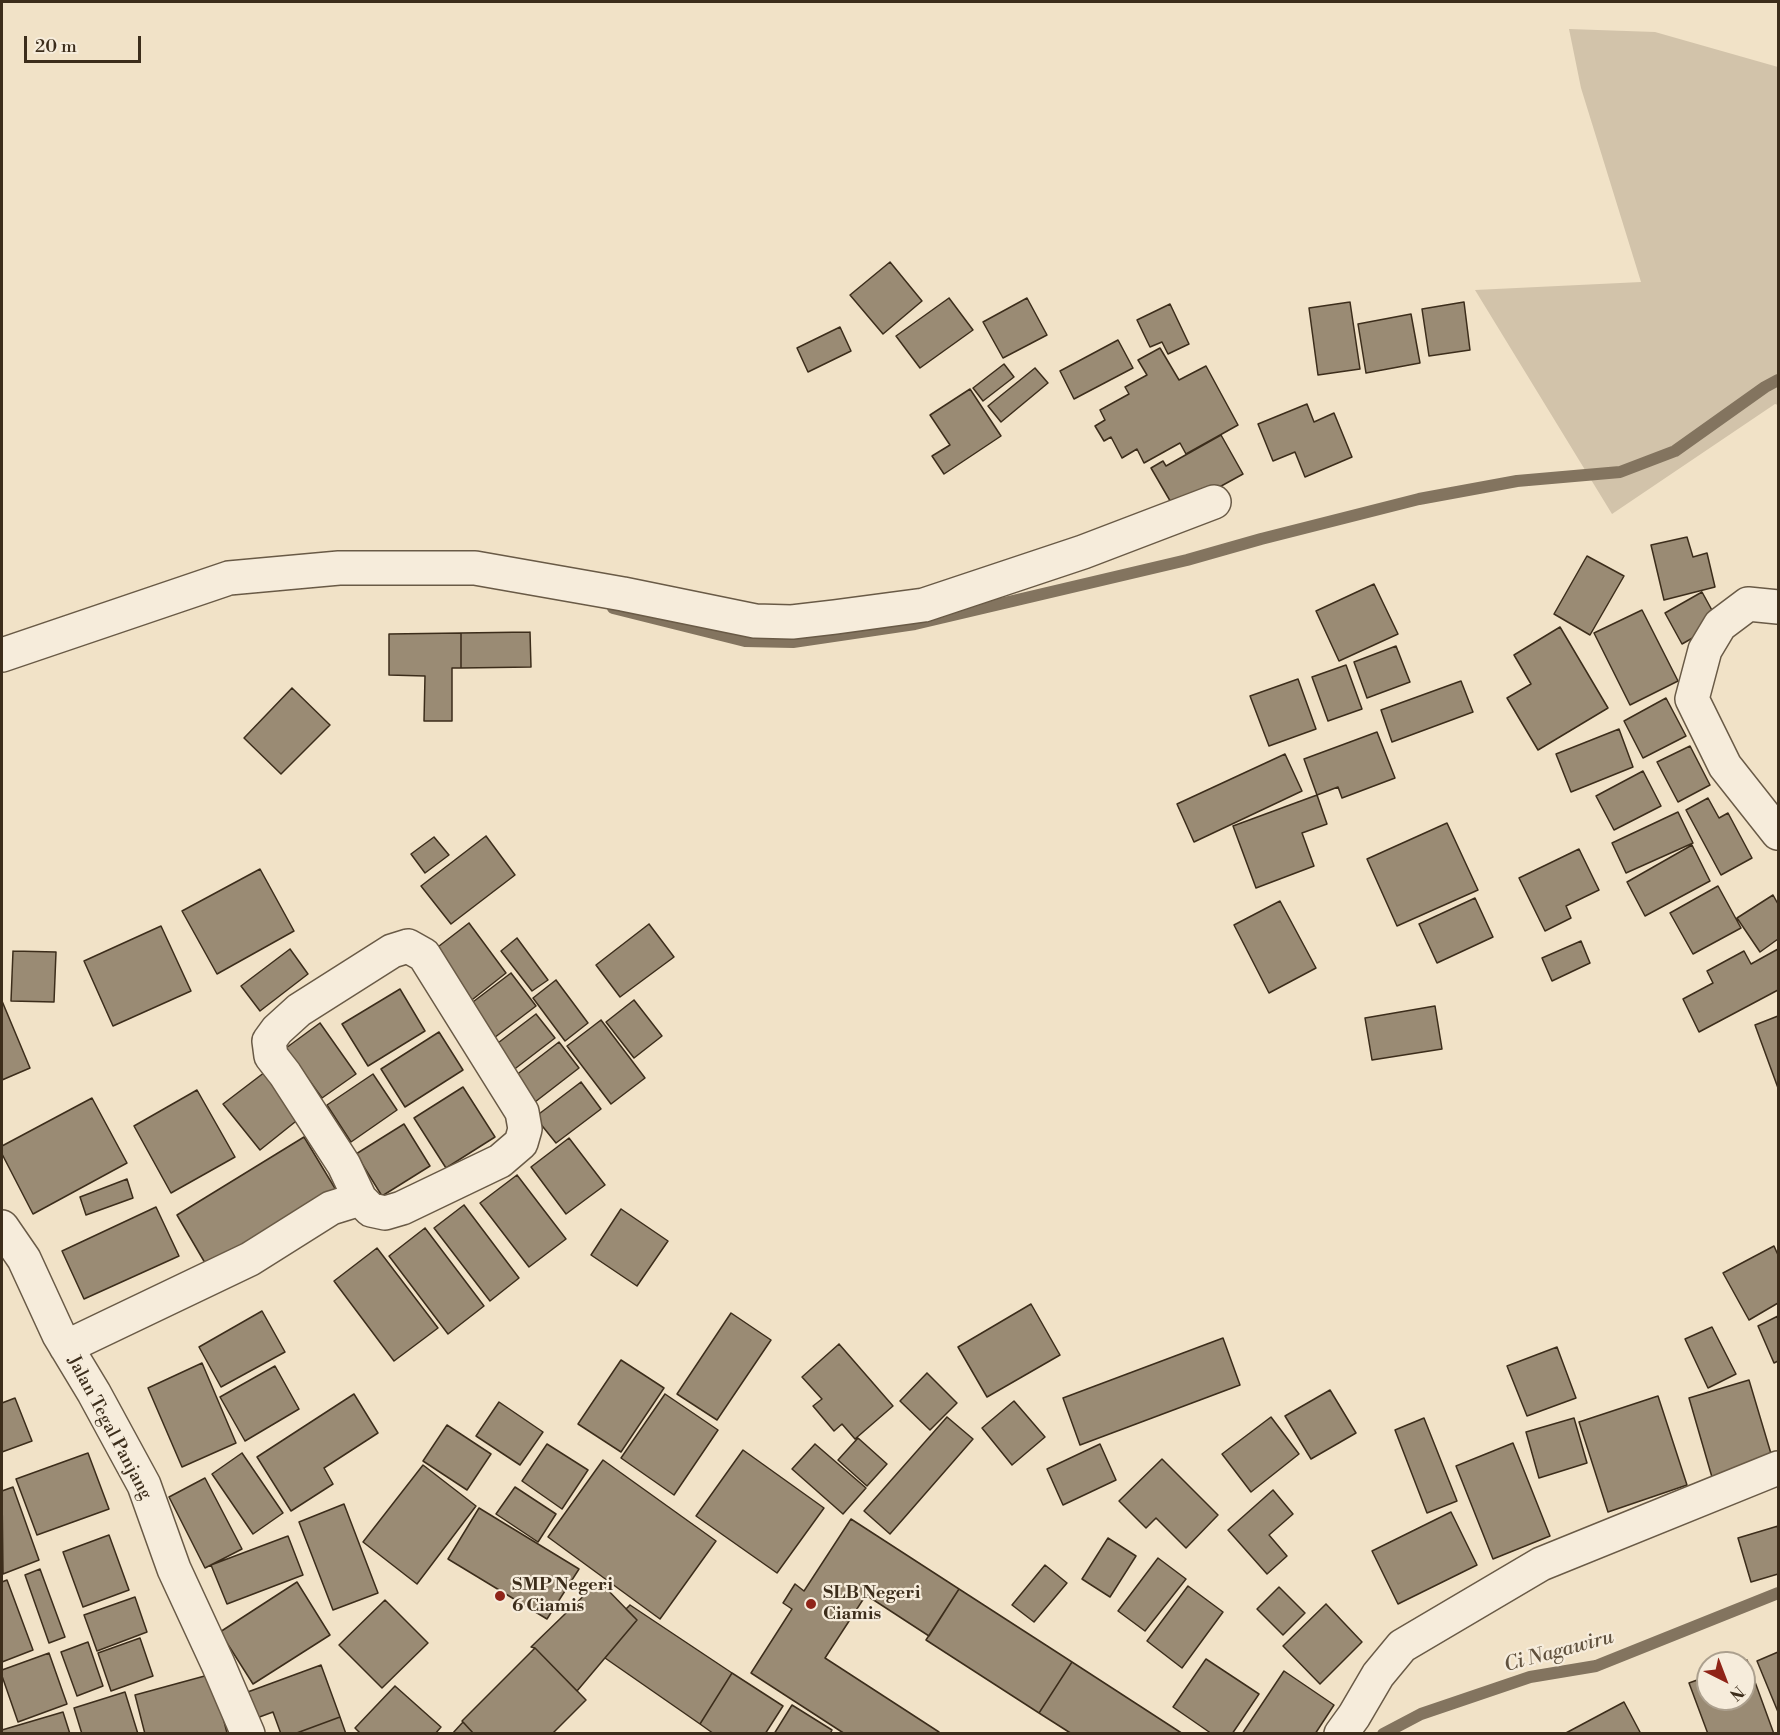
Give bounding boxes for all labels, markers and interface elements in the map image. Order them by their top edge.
scale bar [27,24,144,62]
text: 20 m [35,35,77,58]
street label: Jalan Tegal Panjang [62,1353,156,1503]
place label: SMP Negeri 6 Ciamis [512,1575,613,1618]
place label: SLB Negeri Ciamis [823,1583,920,1626]
marker: SMP Negeri 6 Ciamis [493,1589,507,1603]
marker: SLB Negeri Ciamis [804,1597,818,1611]
water label: Ci Nagawiru [1502,1626,1616,1678]
north arrow [1696,1651,1756,1711]
text: N [1725,1681,1748,1705]

